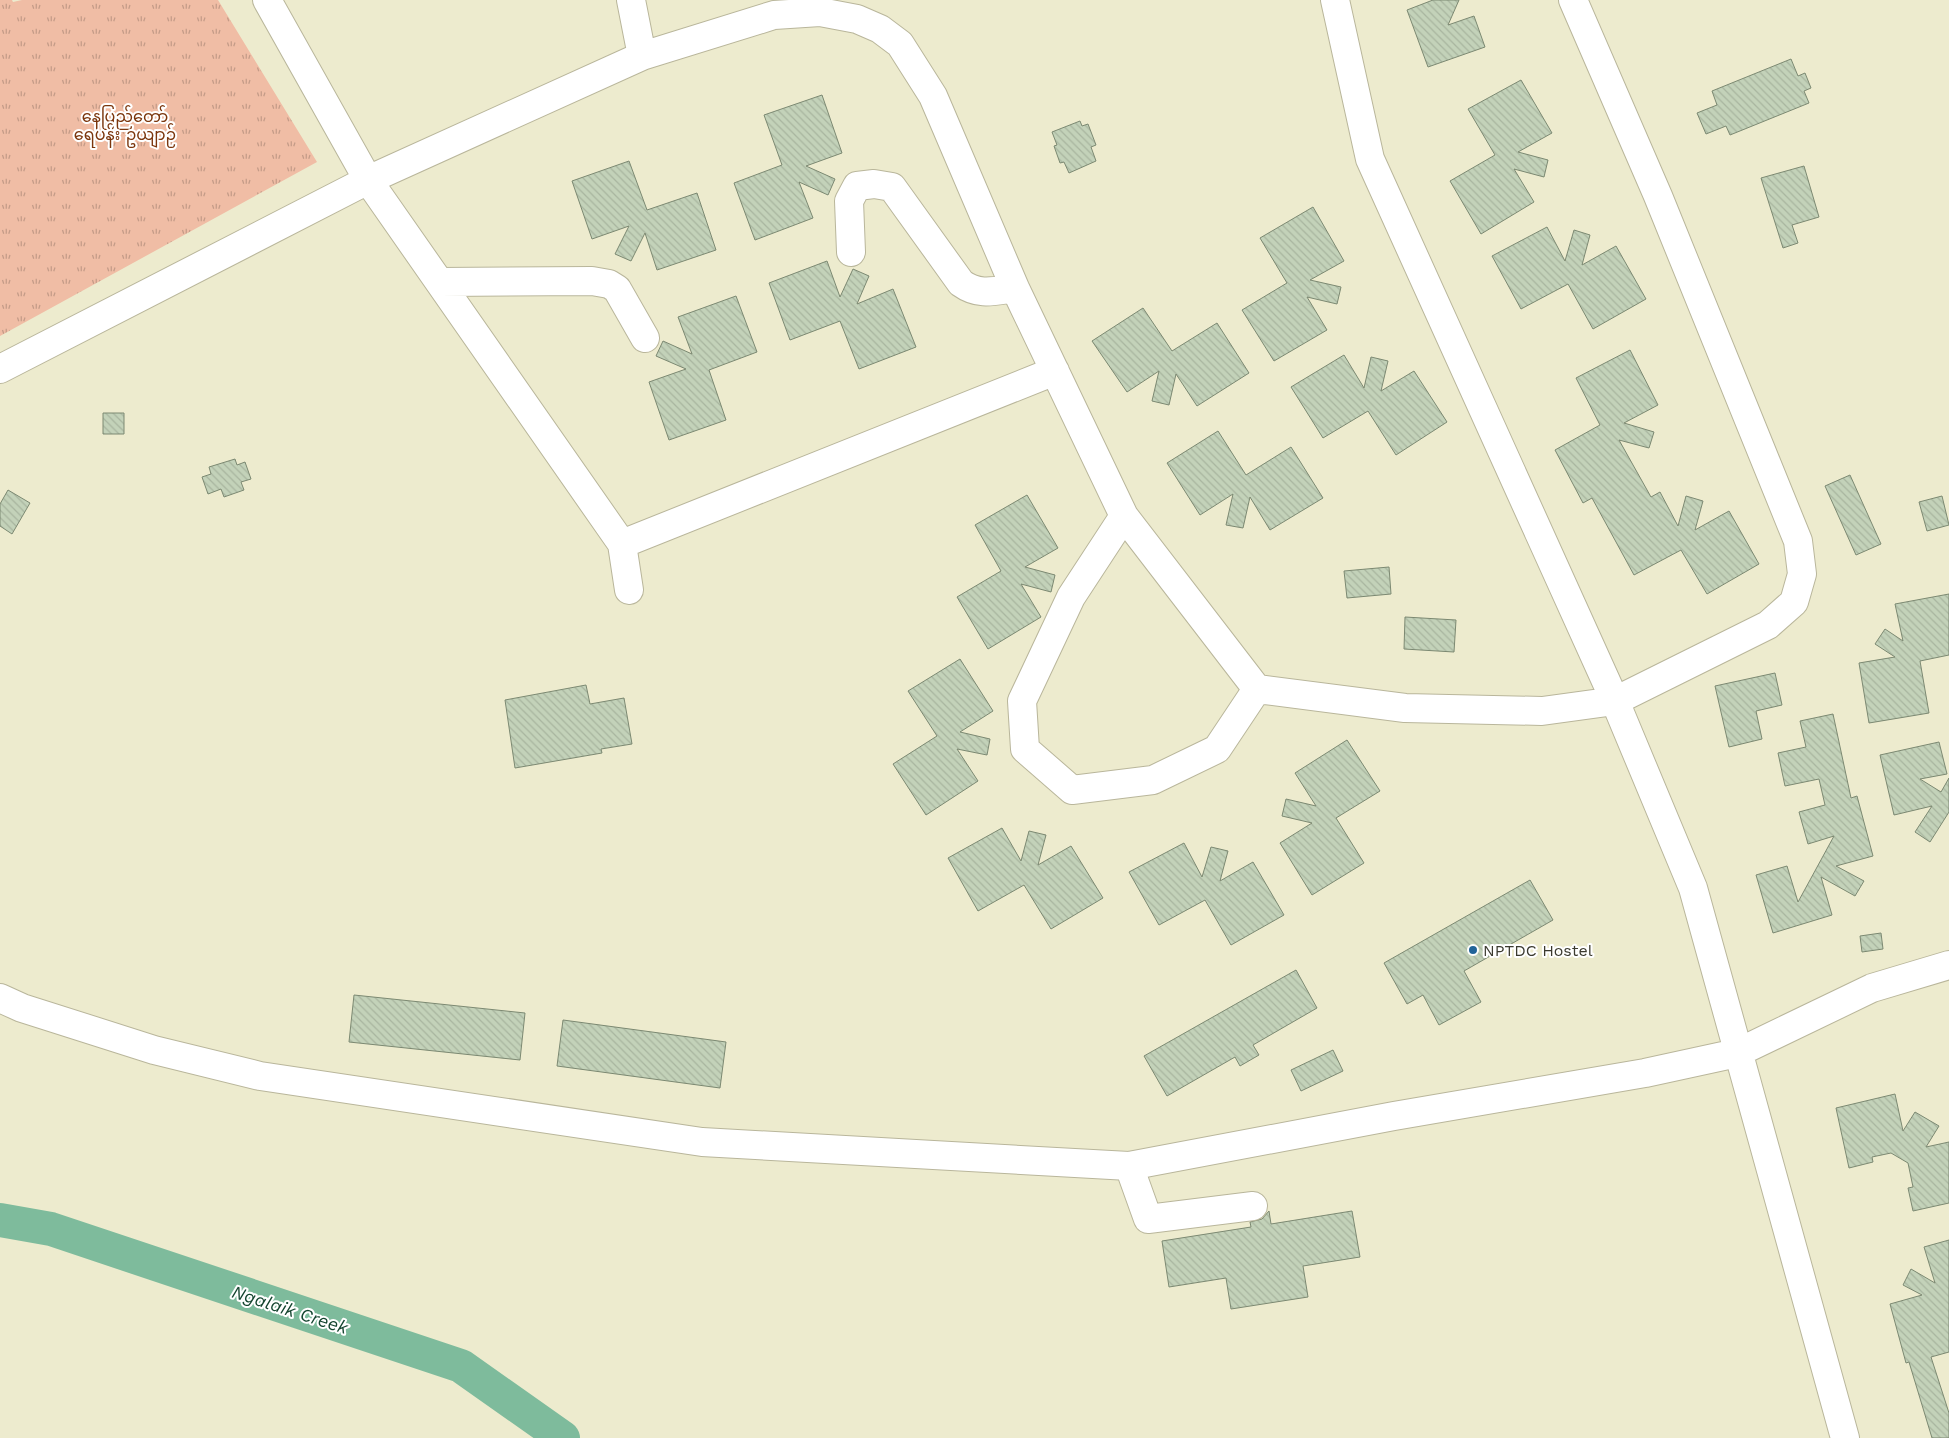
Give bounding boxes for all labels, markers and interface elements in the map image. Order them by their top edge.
park label: နေပြည်တော် ရေပန်း ဥယျာဉ် [74,105,176,148]
place label: NPTDC Hostel [1483,941,1593,960]
marker: NPTDC Hostel [1467,944,1479,956]
water label: Ngalaik Creek [230,1281,352,1339]

